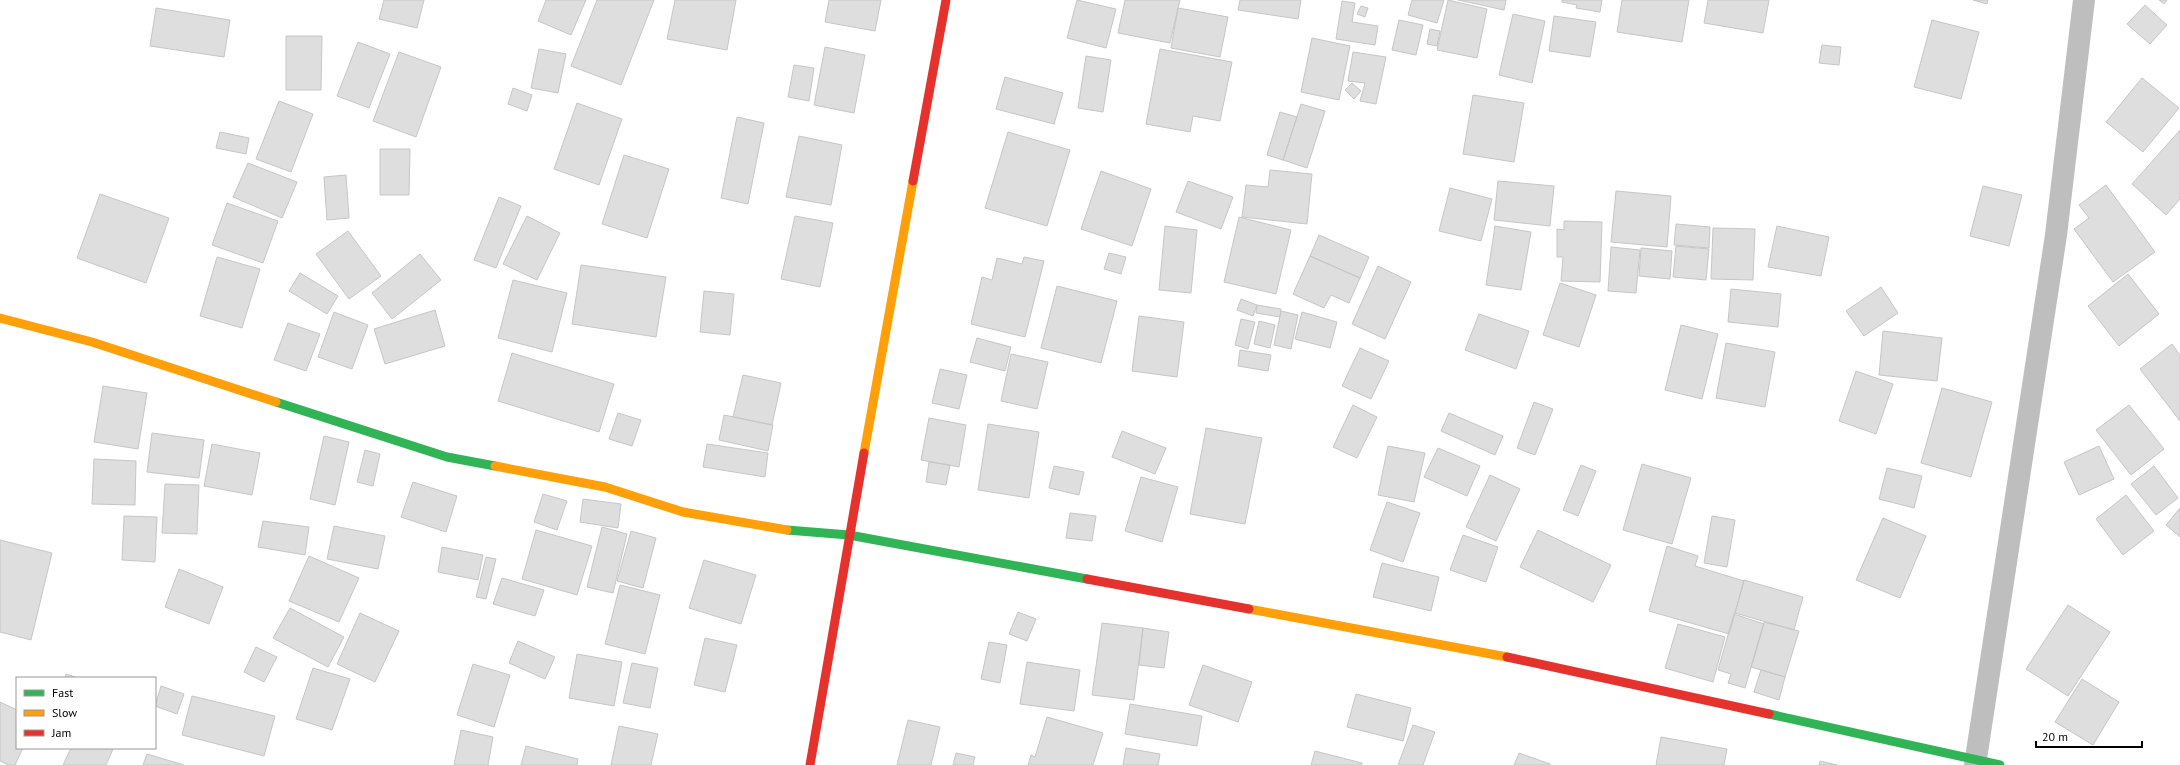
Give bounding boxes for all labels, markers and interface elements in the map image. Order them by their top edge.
legend [16,677,156,749]
text: Fast [52,685,73,700]
text: Slow [52,705,77,720]
scale bar [2036,723,2142,749]
text: Jam [51,725,71,740]
text: 20 m [2042,729,2068,744]

